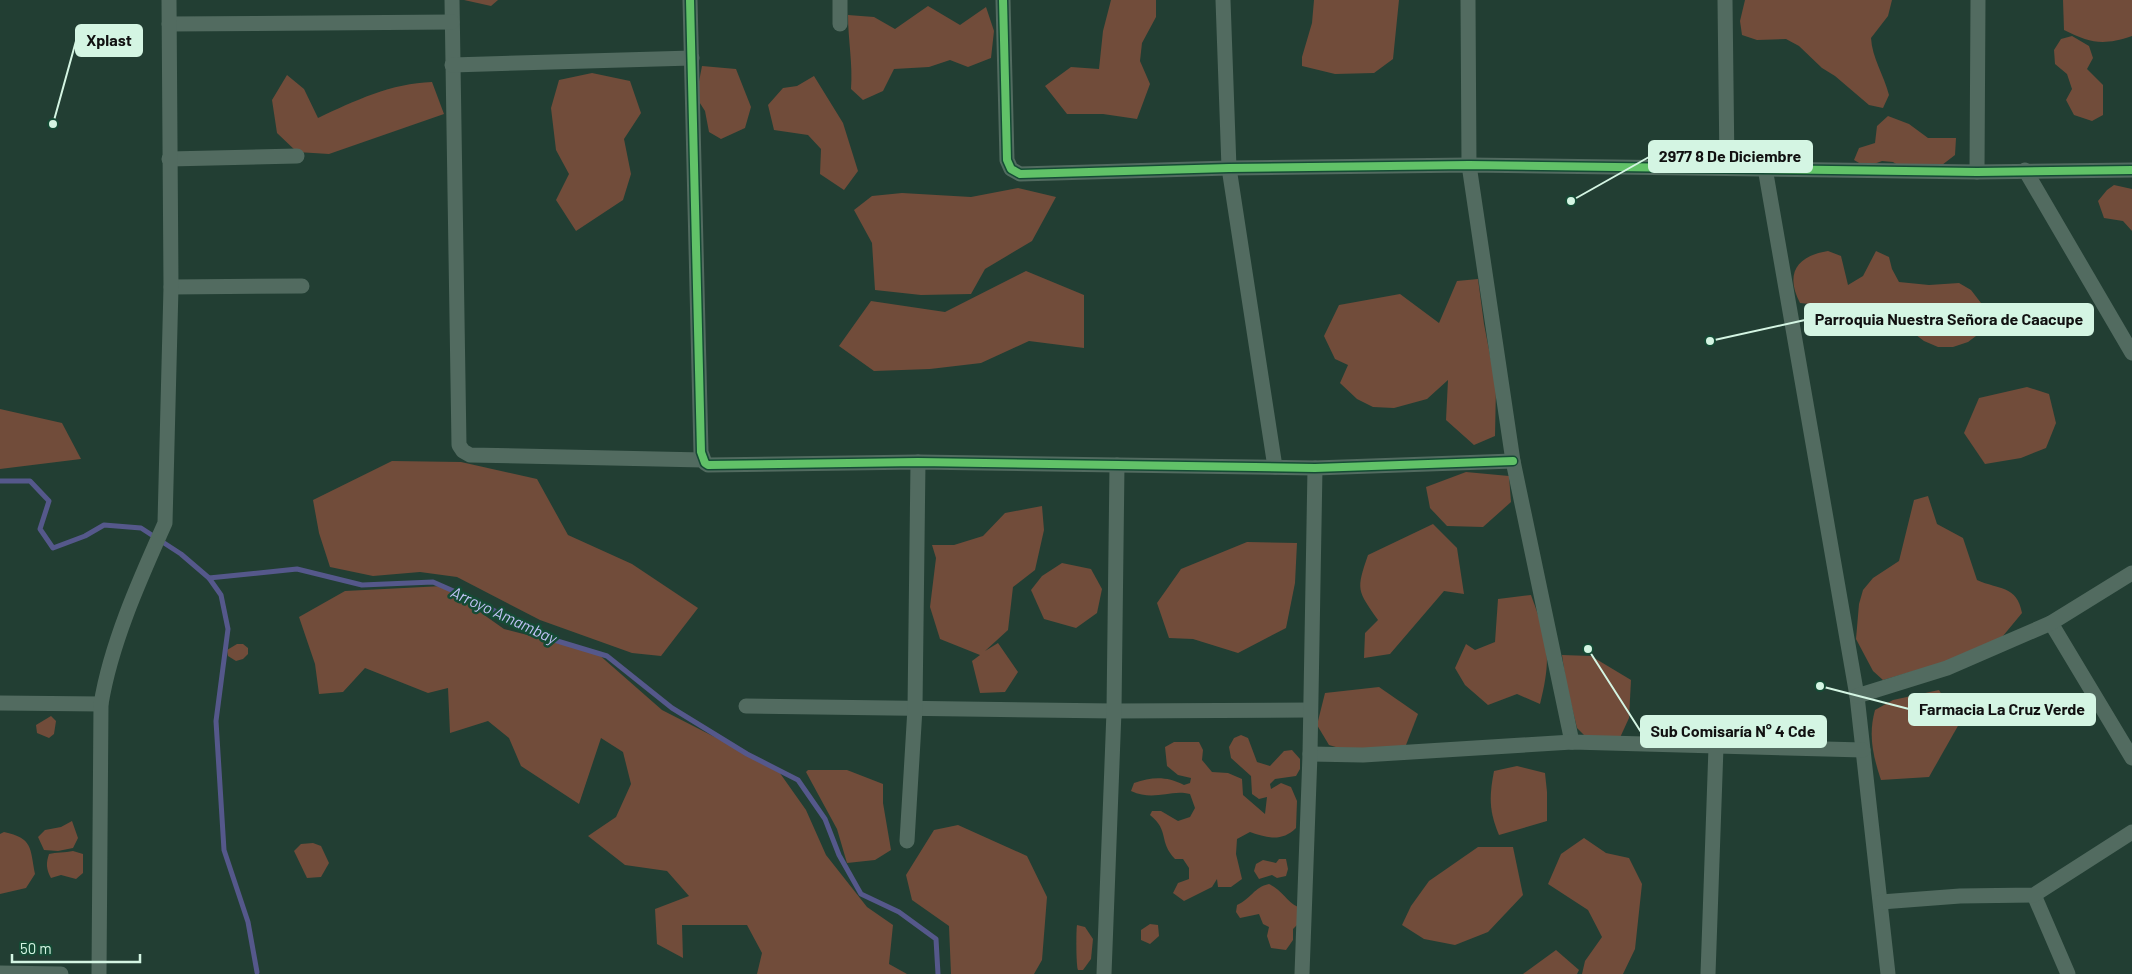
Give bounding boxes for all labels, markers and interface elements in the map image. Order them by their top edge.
callout: Xplast [76,25,142,56]
text: Xplast [86,30,132,49]
callout: 2977 8 De Diciembre [1649,141,1812,172]
text: 2977 8 De Diciembre [1659,146,1802,165]
callout: Parroquia Nuestra Señora de Caacupe [1805,304,2093,335]
text: Parroquia Nuestra Señora de Caacupe [1815,309,2083,328]
water label: Arroyo Amambay [448,582,561,648]
callout: Farmacia La Cruz Verde [1909,694,2095,725]
text: Farmacia La Cruz Verde [1919,699,2085,718]
callout: Sub Comisaría N° 4 Cde [1641,716,1826,747]
text: Sub Comisaría N° 4 Cde [1651,721,1816,740]
scale bar [12,932,140,964]
text: 50 m [20,939,52,957]

